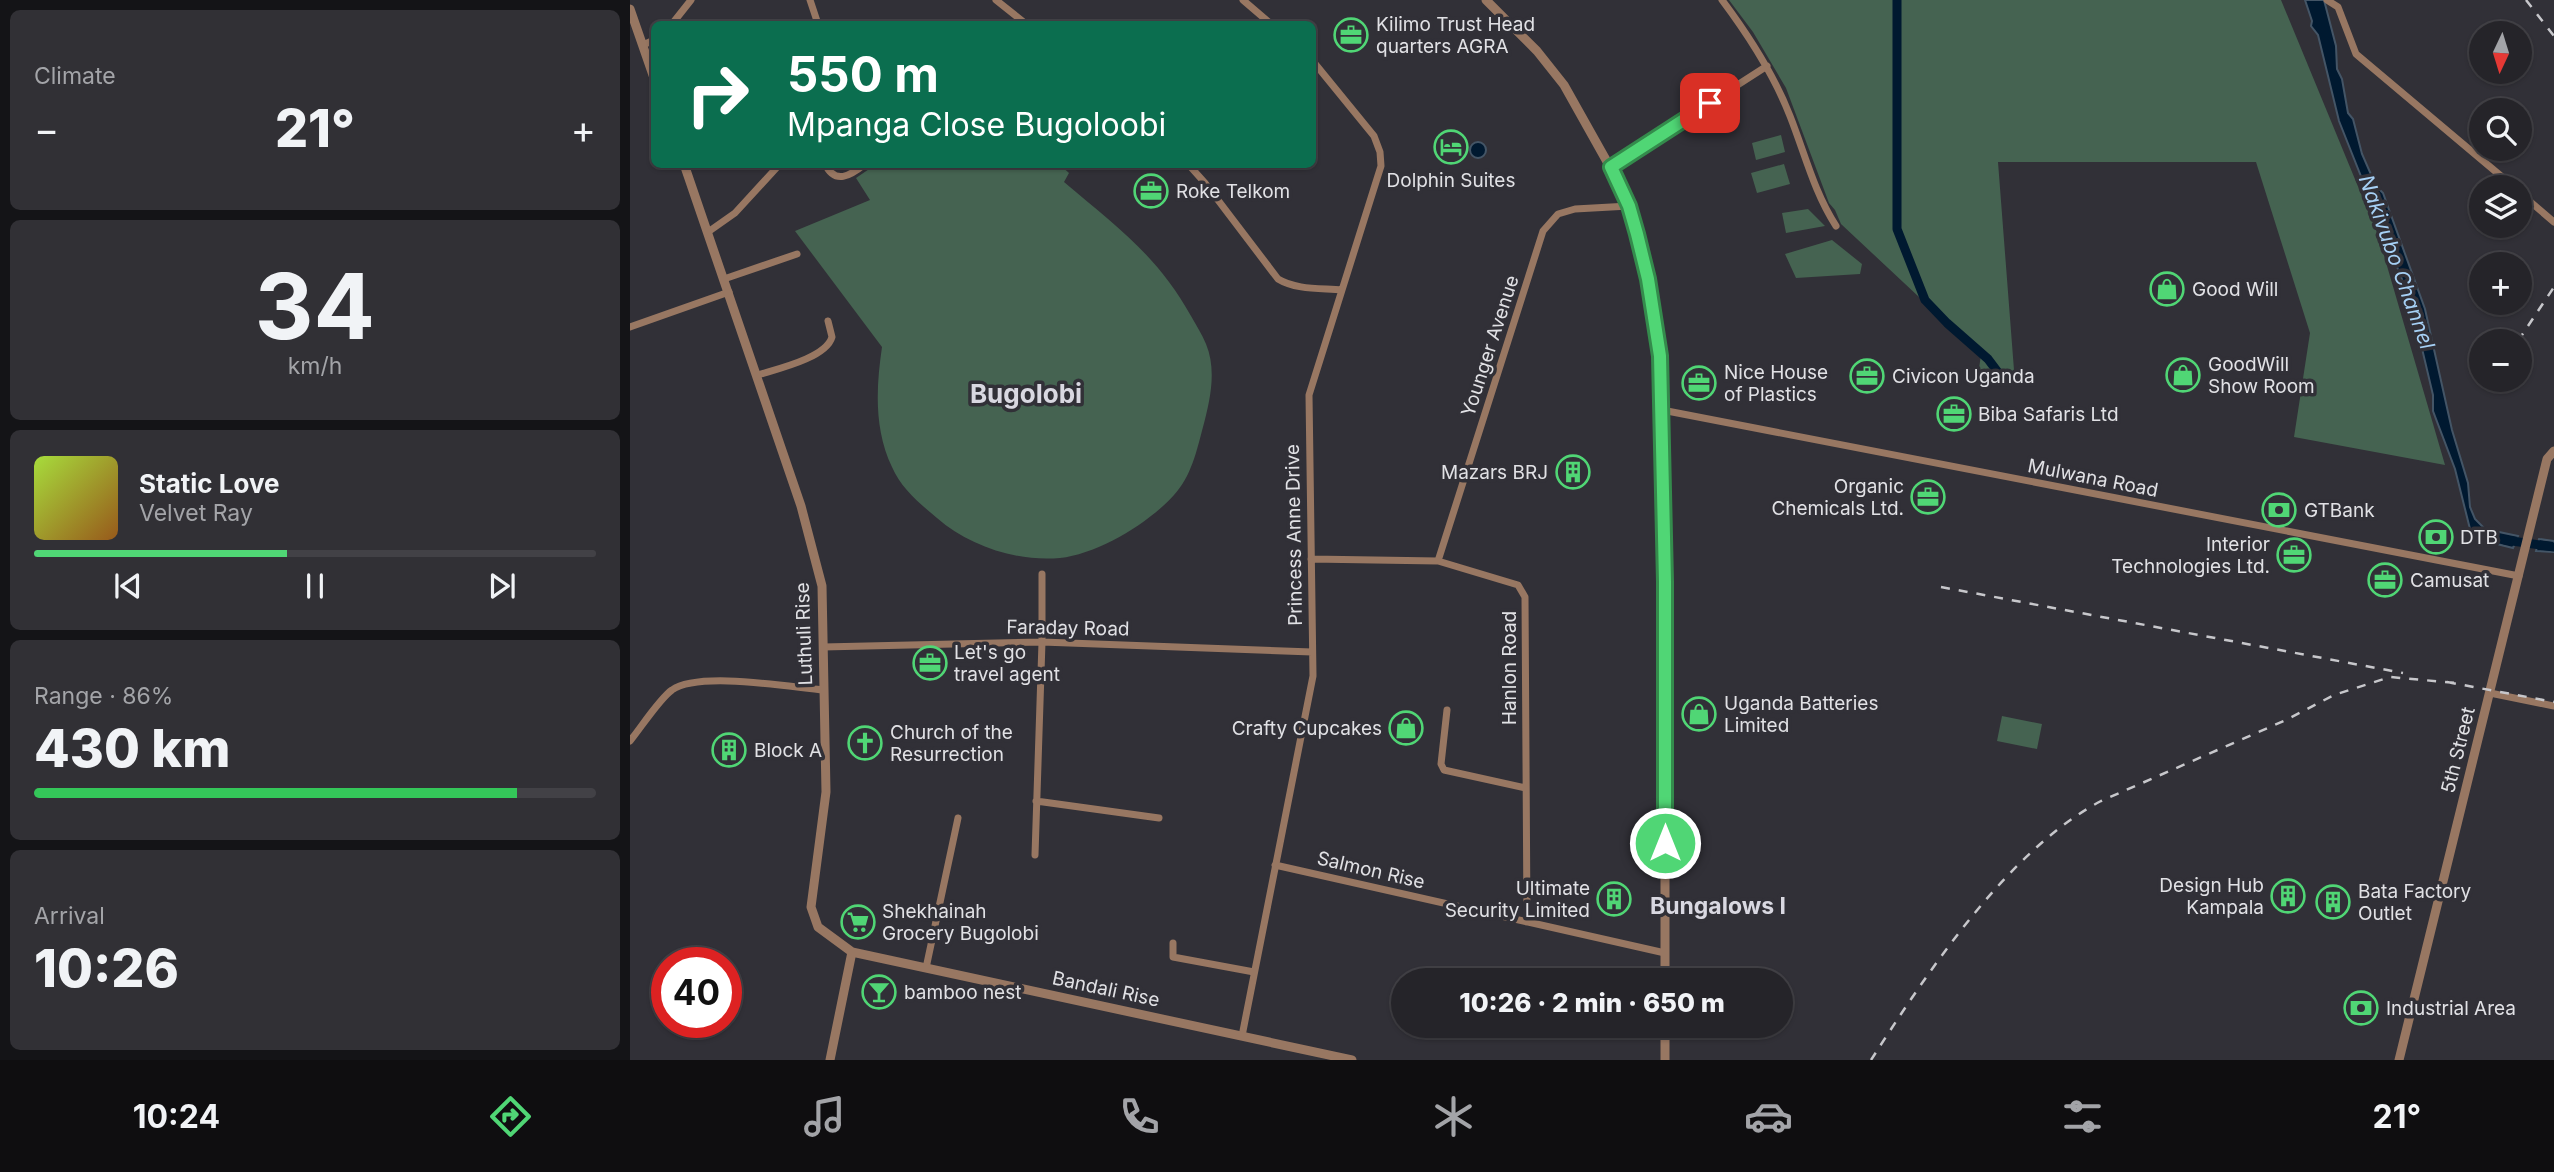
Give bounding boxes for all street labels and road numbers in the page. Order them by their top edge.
street label: Younger Avenue [1456,272,1524,420]
street label: Princess Anne Drive [1281,444,1307,626]
street label: Mulwana Road [2026,454,2160,502]
street label: Luthuli Rise [791,582,817,686]
street label: Hanlon Road [1498,611,1521,725]
street label: Faraday Road [1006,615,1130,641]
street label: 5th Street [2436,705,2480,795]
street label: Salmon Rise [1315,846,1427,894]
street label: Bandali Rise [1050,966,1162,1012]

